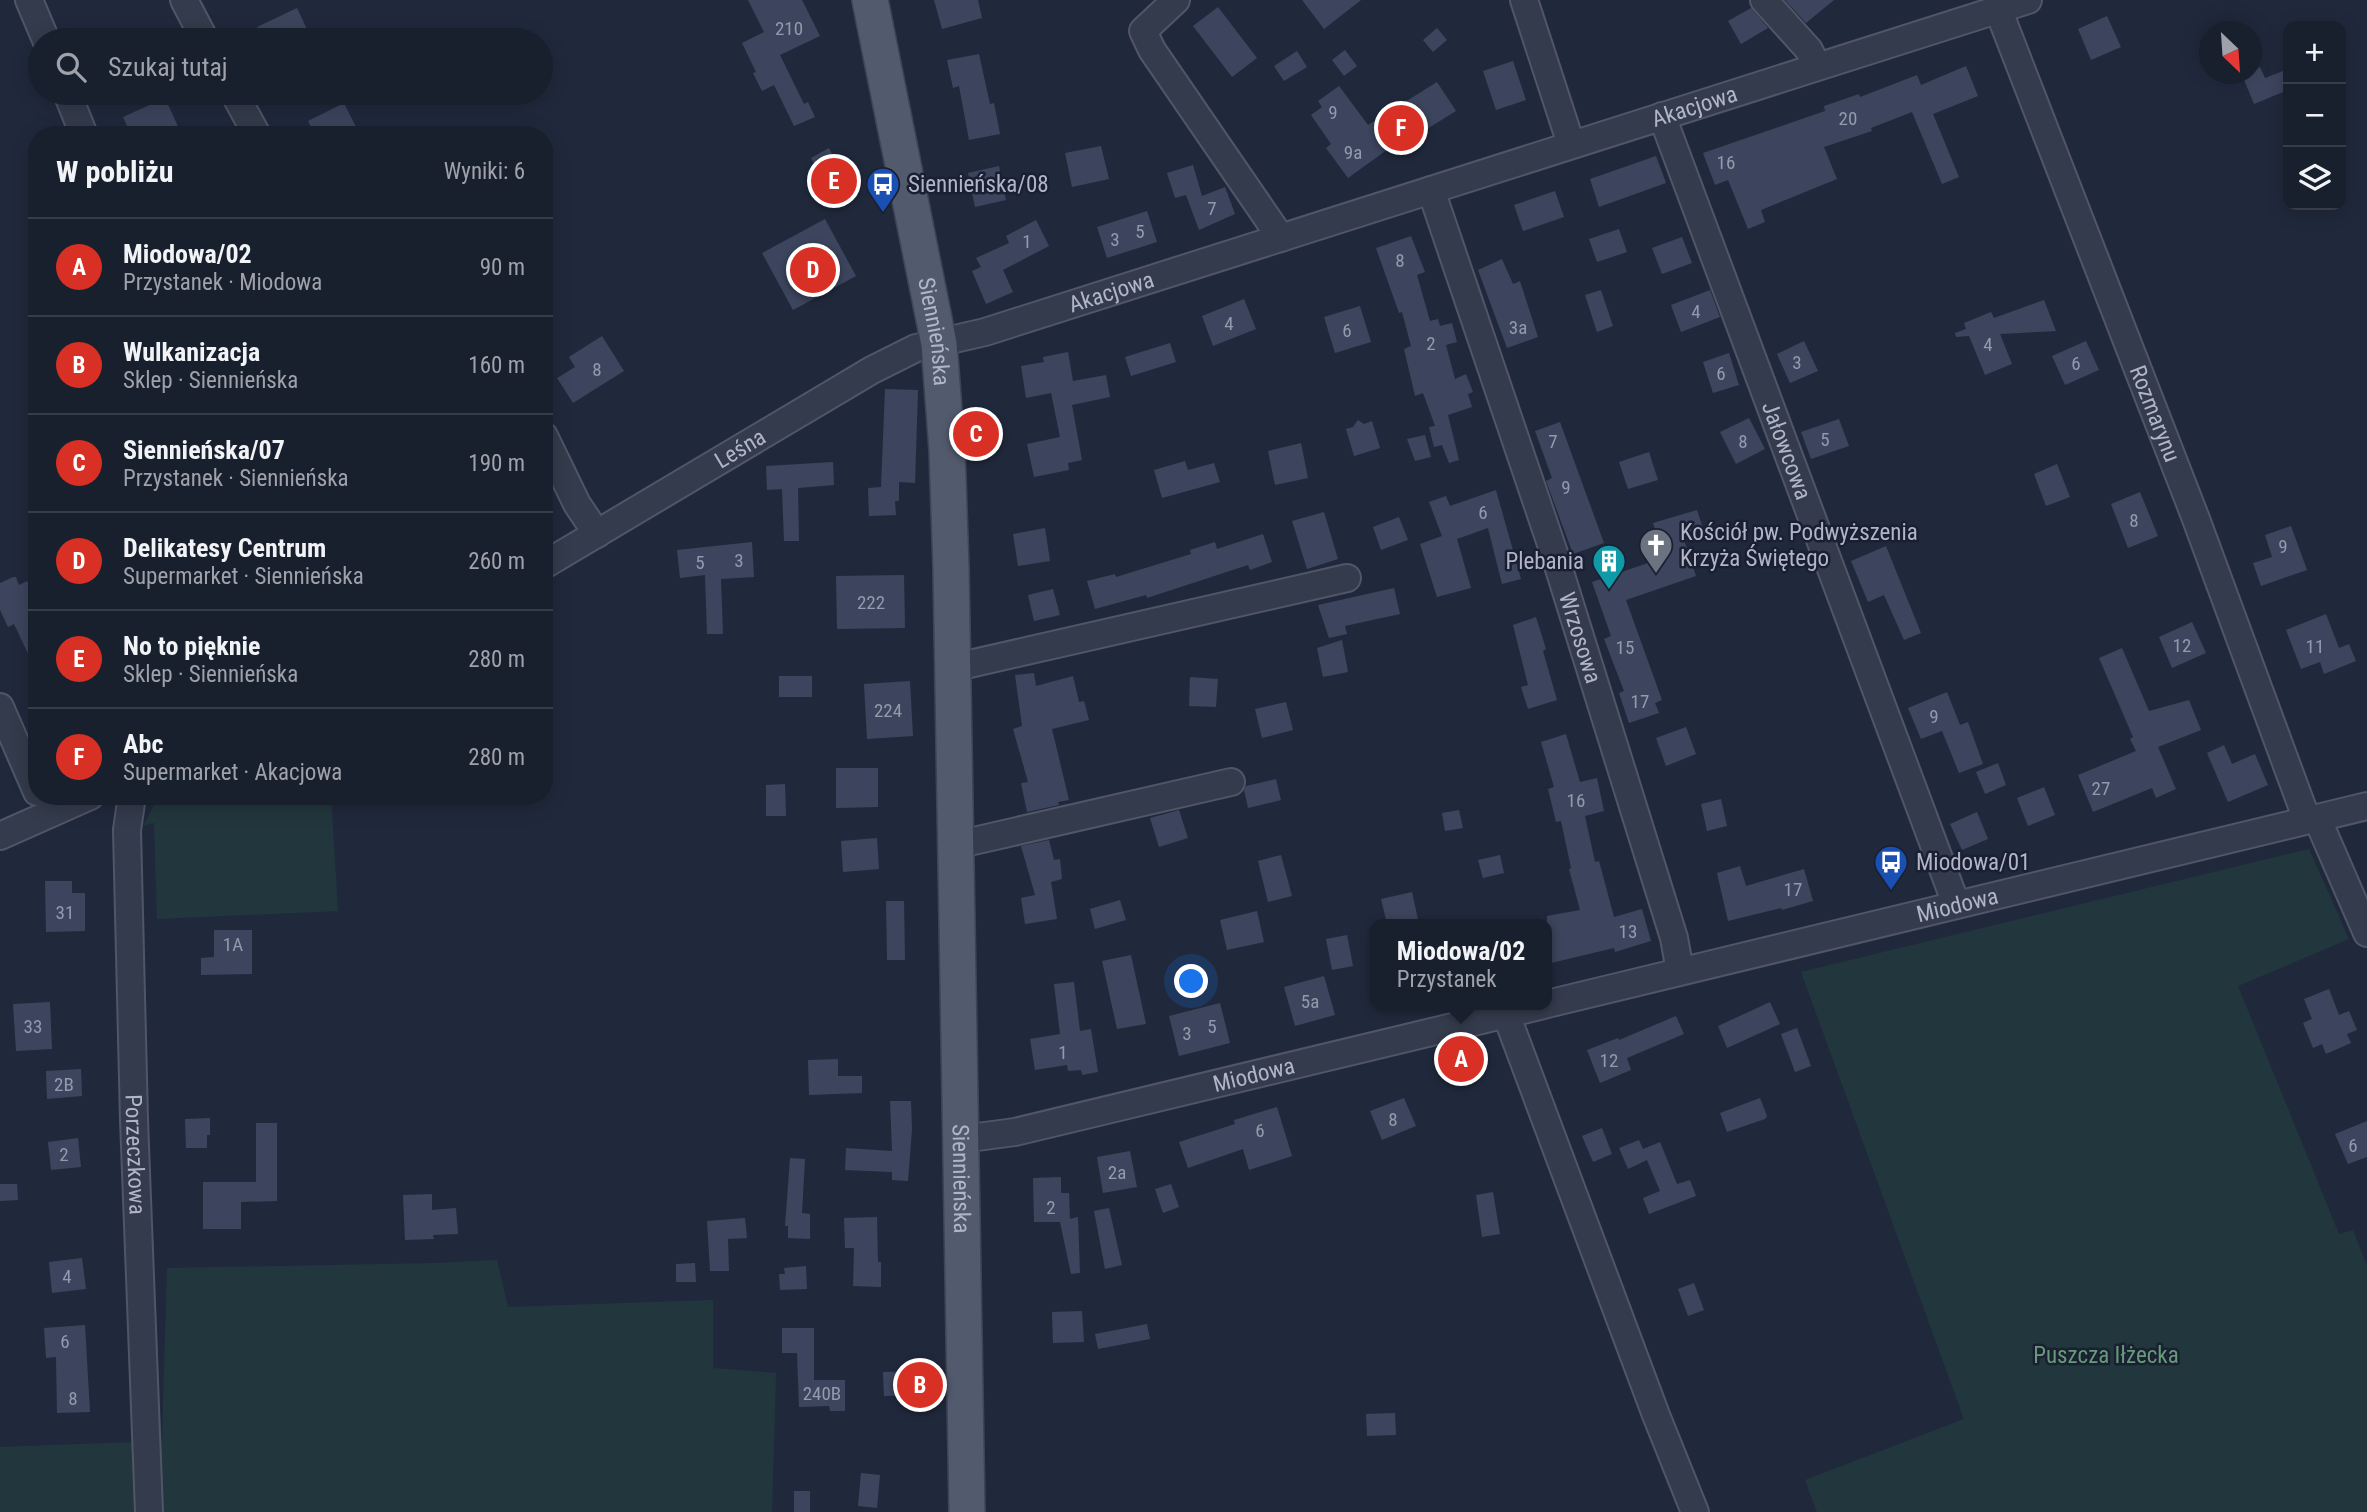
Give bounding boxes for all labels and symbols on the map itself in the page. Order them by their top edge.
house number: 210 [775,17,803,40]
north arrow [2199,21,2262,84]
street label: Akacjowa [1648,80,1740,132]
house number: 9 [1328,101,1338,124]
pin: F [1378,102,1424,154]
house number: 20 [1839,107,1857,130]
house number: 9a [1344,141,1362,164]
house number: 16 [1717,151,1735,174]
pin: E [811,155,857,207]
bus stop icon: Siennieńska/08 [864,165,902,214]
place label: Siennieńska/08 [908,171,1049,198]
house number: 7 [1207,197,1217,220]
house number: 5 [1135,220,1145,243]
house number: 3 [1110,228,1120,251]
house number: 1 [1022,230,1032,253]
pin: D [790,244,836,296]
house number: 8 [1395,249,1405,272]
street label: Akacjowa [1065,266,1157,318]
street label: Siennieńska [912,275,956,387]
house number: 4 [1691,300,1701,323]
house number: 4 [1224,312,1234,335]
house number: 3a [1509,316,1527,339]
house number: 6 [1342,319,1352,342]
house number: 2 [1426,332,1436,355]
house number: 4 [1983,333,1993,356]
house number: 3 [1792,351,1802,374]
house number: 6 [2071,352,2081,375]
house number: 8 [592,358,602,381]
house number: 6 [1716,362,1726,385]
street label: Rozmarynu [2124,362,2186,466]
street label: Jałowcowa [1756,398,1817,503]
pin: C [953,408,999,460]
street label: Leśna [710,423,770,474]
house number: 5 [1820,428,1830,451]
house number: 7 [1548,430,1558,453]
house number: 8 [1738,430,1748,453]
house number: 9 [1561,476,1571,499]
house number: 6 [1478,501,1488,524]
house number: 8 [2129,509,2139,532]
place label: Kościół pw. Podwyższenia Krzyża Świętego [1680,519,1918,572]
church icon: Kościół pw. Podwyższenia Krzyża Świętego [1637,526,1675,575]
house number: 9 [2278,535,2288,558]
building icon: Plebania [1590,542,1628,591]
place label: Plebania [1505,548,1584,575]
house number: 3 [734,549,744,572]
house number: 5 [695,551,705,574]
street label: Wrzosowa [1554,589,1607,686]
house number: 222 [857,591,885,614]
house number: 12 [2173,634,2191,657]
house number: 11 [2306,635,2324,658]
house number: 15 [1616,636,1634,659]
house number: 17 [1631,690,1649,713]
house number: 224 [874,699,902,722]
house number: 9 [1929,705,1939,728]
house number: 27 [2092,777,2110,800]
house number: 16 [1567,789,1585,812]
bus stop icon: Miodowa/01 [1872,843,1910,892]
place label: Miodowa/01 [1916,849,2030,876]
house number: 17 [1784,878,1802,901]
street label: Miodowa [1914,882,2001,928]
house number: 31 [56,901,74,924]
house number: 13 [1619,920,1637,943]
house number: 1A [223,933,243,956]
your location [1174,964,1208,998]
house number: 5a [1301,990,1319,1013]
house number: 33 [24,1015,42,1038]
house number: 5 [1207,1015,1217,1038]
house number: 3 [1182,1022,1192,1045]
pin: A [1438,1033,1484,1085]
house number: 1 [1058,1041,1068,1064]
house number: 12 [1600,1049,1618,1072]
street label: Miodowa [1210,1052,1297,1098]
house number: 2B [54,1073,74,1096]
street label: Porzeczkowa [120,1094,151,1215]
house number: 8 [1388,1108,1398,1131]
house number: 6 [1255,1119,1265,1142]
street label: Siennieńska [947,1124,976,1234]
house number: 6 [2348,1134,2358,1157]
house number: 2 [59,1143,69,1166]
house number: 2a [1108,1161,1126,1184]
house number: 2 [1046,1196,1056,1219]
house number: 4 [62,1265,72,1288]
house number: 6 [60,1330,70,1353]
park label: Puszcza Iłżecka [2033,1342,2179,1369]
pin: B [897,1359,943,1411]
house number: 240B [803,1382,841,1405]
house number: 8 [68,1387,78,1410]

